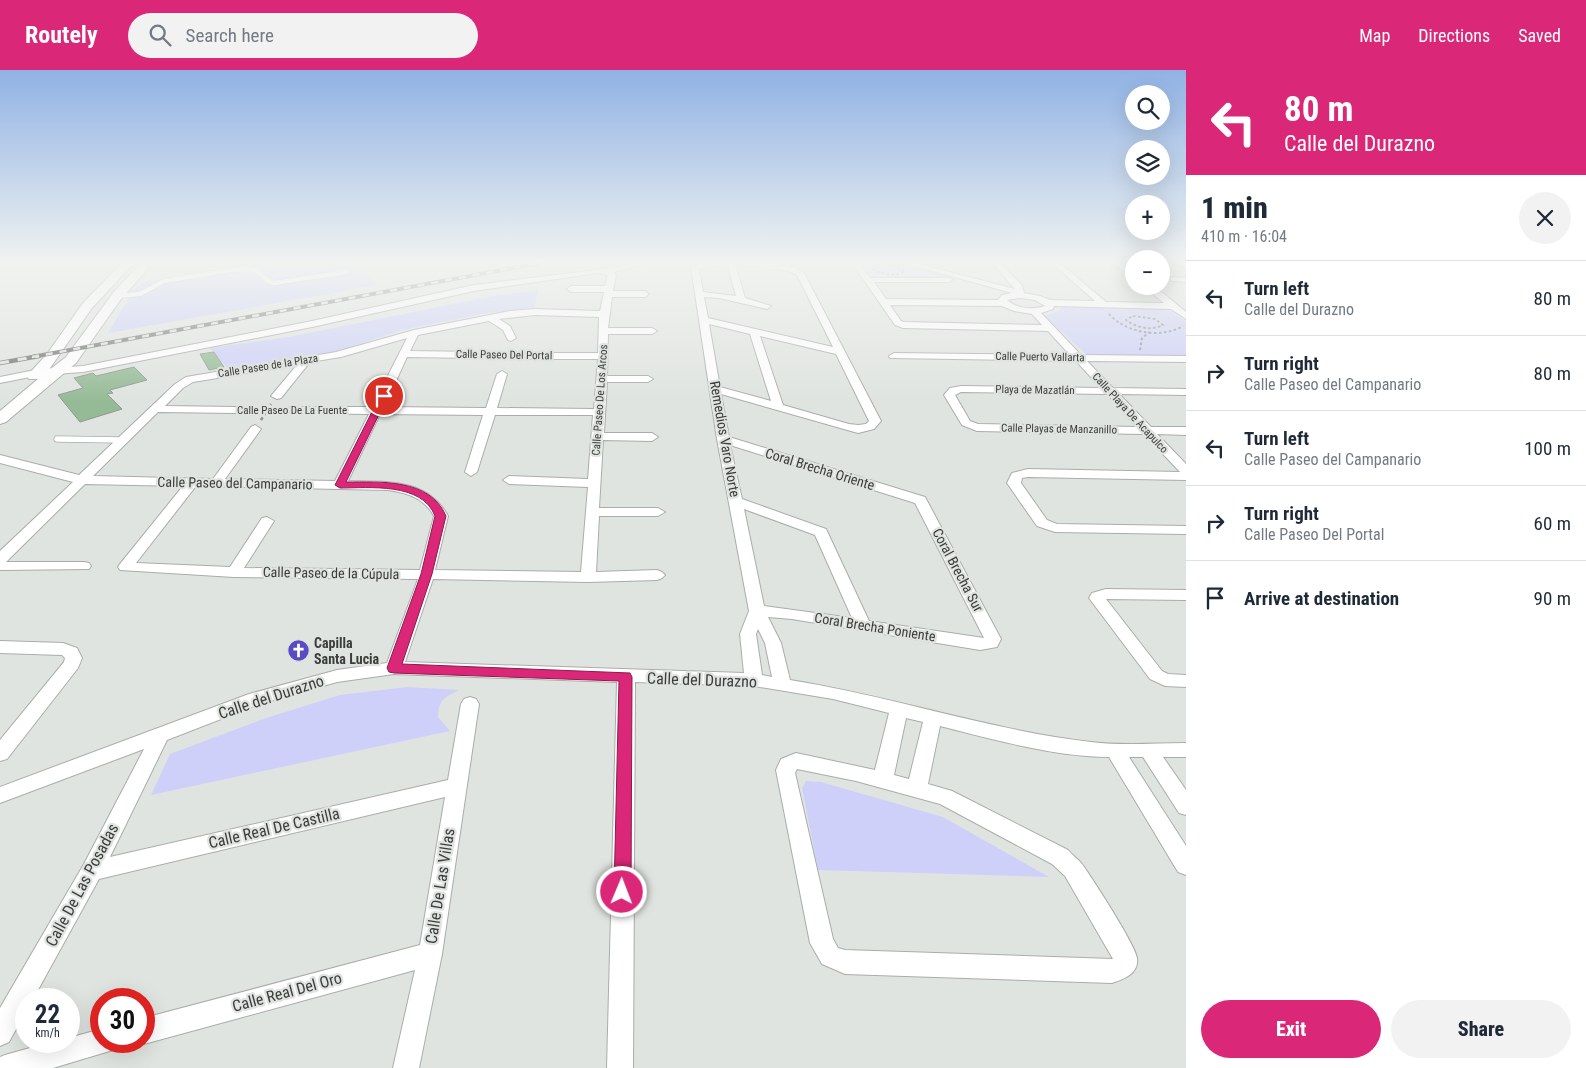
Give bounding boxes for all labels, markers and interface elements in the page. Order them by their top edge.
search box [128,13,478,58]
text: Routely [25,21,98,49]
icon: search [146,21,174,49]
text: Search here [186,24,274,47]
text: Map [1359,25,1390,46]
text: Directions [1418,25,1490,46]
text: Saved [1518,25,1561,46]
map controls [1125,85,1170,295]
button: search [1125,85,1170,130]
text: 80 m [1284,89,1353,130]
icon: left [1201,90,1266,155]
text: Calle del Durazno [1284,131,1435,156]
button: layers [1125,140,1170,185]
text: 1 min [1201,190,1268,225]
button: close [1519,192,1571,244]
button: + [1125,195,1170,240]
text: 410 m · 16:04 [1201,227,1287,246]
button: − [1125,250,1170,295]
text: Turn left [1244,277,1309,300]
icon: left [1201,284,1229,312]
text: 80 m [1534,287,1571,310]
text: Calle del Durazno [1244,300,1354,319]
street label: Calle Paseo De Los Arcos [590,344,610,456]
street label: Calle Paseo Del Portal [456,348,552,362]
street label: Calle Puerto Vallarta [995,350,1085,364]
street label: Calle Paseo de la Plaza [217,352,319,380]
text: Turn right [1244,352,1319,375]
icon: right [1201,359,1229,387]
text: 80 m [1534,362,1571,385]
street label: Calle Playa De Acapulco [1089,370,1171,456]
pin [363,375,405,417]
text: Calle Paseo del Campanario [1244,375,1421,394]
street label: Remedios Varo Norte [707,380,743,499]
icon: arrive [370,382,398,410]
street label: Playa de Mazatlán [995,383,1075,397]
street label: Calle Paseo De La Fuente [237,404,347,417]
street label: Calle Playas de Manzanillo [1001,421,1118,437]
text: Turn left [1244,427,1309,450]
icon: left [1201,434,1229,462]
text: 100 m [1524,437,1571,460]
street label: Coral Brecha Oriente [763,445,877,493]
text: Calle Paseo del Campanario [1244,450,1421,469]
street label: Calle Paseo del Campanario [157,474,313,492]
text: Turn right [1244,502,1319,525]
icon: right [1201,509,1229,537]
text: 60 m [1534,512,1571,535]
text: Calle Paseo Del Portal [1244,525,1384,544]
street label: Coral Brecha Sur [929,526,987,614]
street label: Calle Paseo de la Cúpula [263,564,399,582]
icon: arrive [1201,584,1229,612]
text: Arrive at destination [1244,587,1399,610]
text: 90 m [1534,587,1571,610]
street label: Coral Brecha Poniente [813,610,937,645]
place label: Capilla Santa Lucia [314,635,380,667]
church icon: Capilla Santa Lucia [286,639,310,663]
street label: Calle del Durazno [647,669,757,691]
street label: Calle del Durazno [216,671,326,723]
street label: Calle Real De Castilla [207,804,341,852]
street label: Calle De Las Posadas [42,820,122,950]
street label: Calle De Las Villas [421,827,459,945]
position arrow [595,865,647,917]
street label: Calle Real Del Oro [230,968,344,1016]
speed limit sign: 30 [90,988,155,1053]
text: 22 [35,1000,60,1029]
button: Exit [1201,1000,1381,1058]
button: Share [1391,1000,1571,1058]
text: km/h [35,1026,60,1040]

